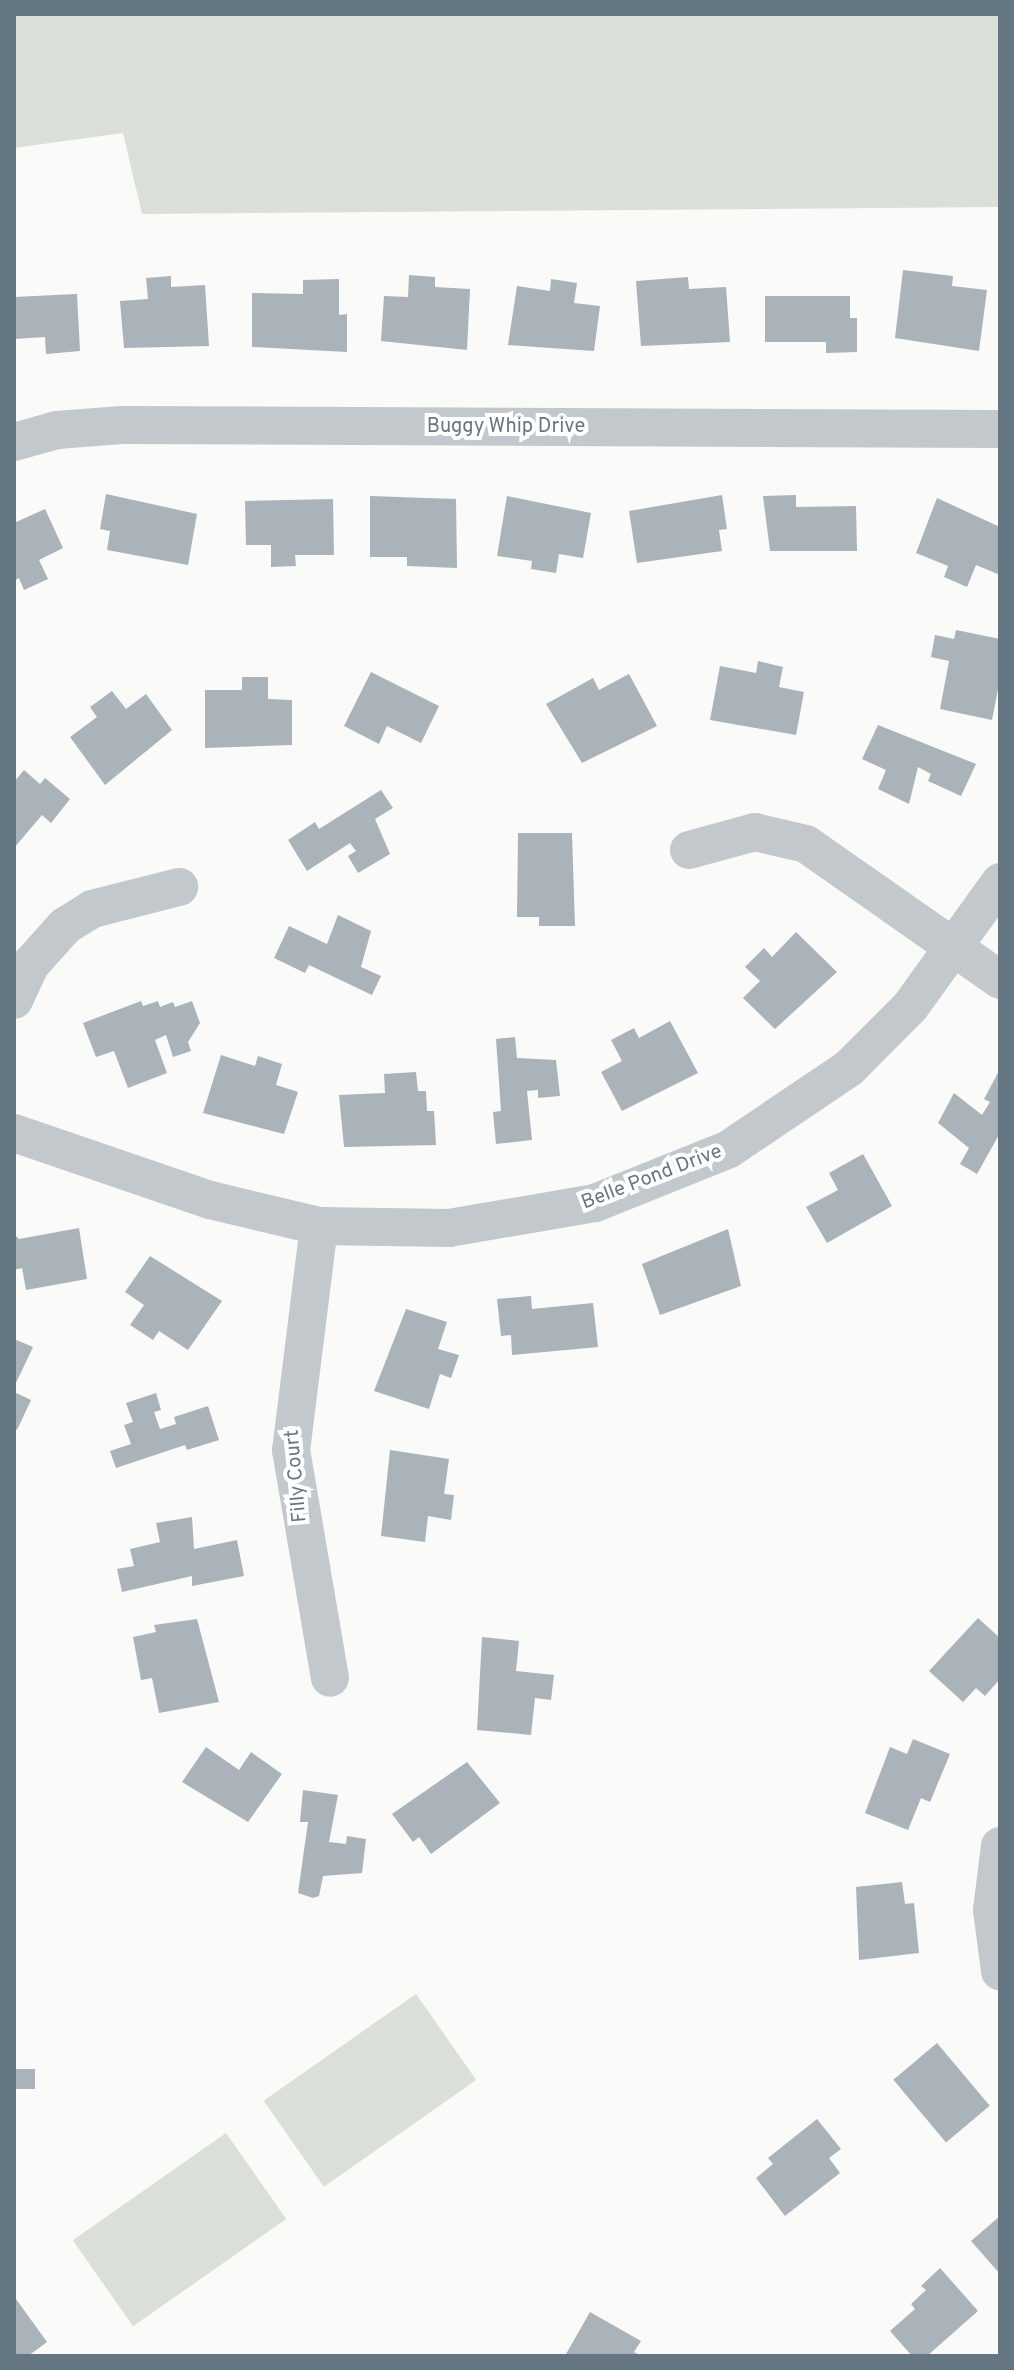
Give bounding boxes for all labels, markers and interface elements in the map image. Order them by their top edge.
street label: Buggy Whip Drive [427,415,585,439]
street label: Belle Pond Drive [578,1140,726,1216]
street label: Filly Court [281,1428,313,1524]

